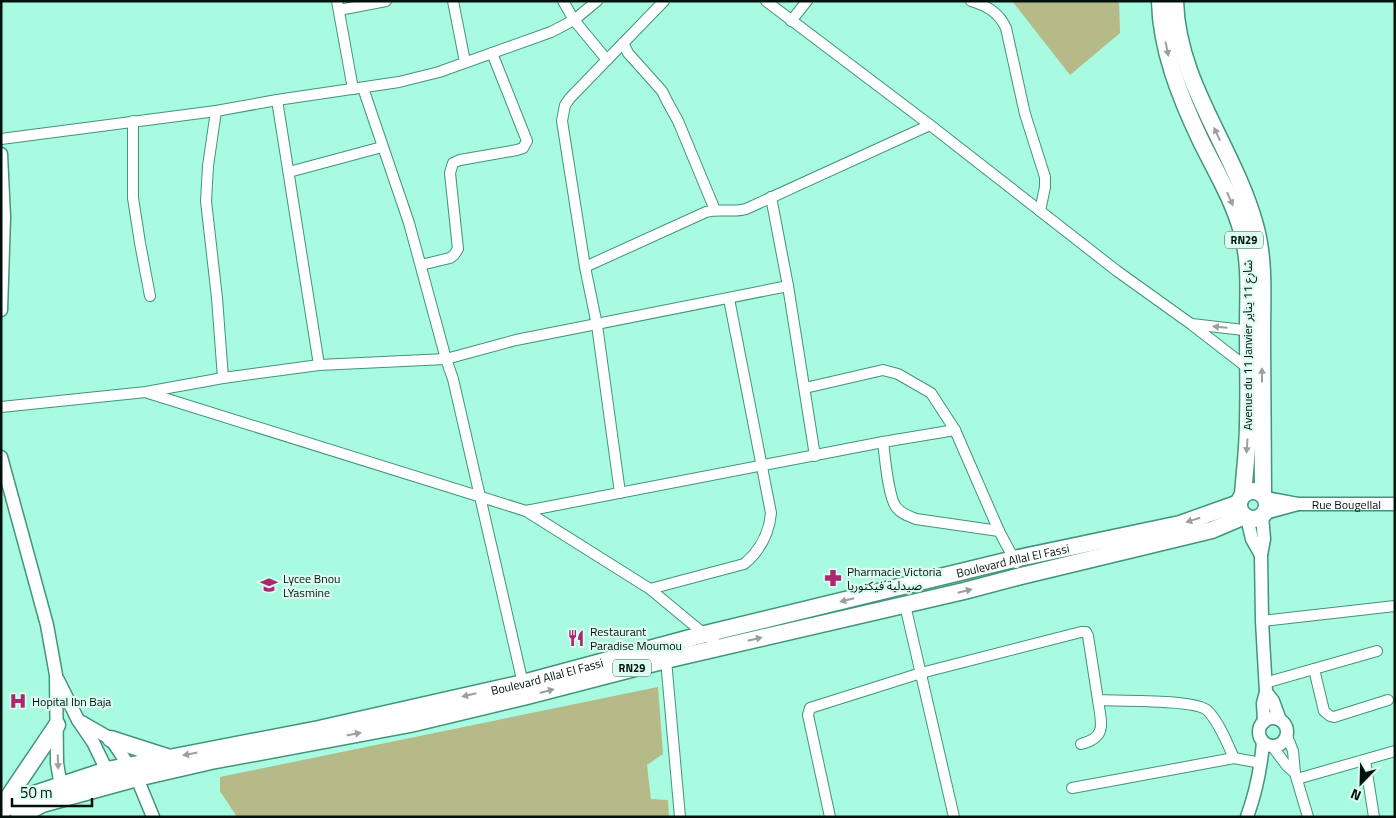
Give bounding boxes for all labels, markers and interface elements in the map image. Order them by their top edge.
one-way arrow [1163,42,1171,57]
one-way arrow [1213,127,1221,141]
one-way arrow [1226,192,1234,206]
road number: RN29 [1225,232,1263,248]
street label: Avenue du 11 Janvier شارع 11 يناير [1238,260,1257,430]
one-way arrow [1211,323,1227,331]
one-way arrow [1258,367,1266,383]
one-way arrow [1242,438,1250,454]
street label: Rue Bougellal [1312,495,1381,514]
one-way arrow [1186,516,1201,524]
street label: Boulevard Allal El Fassi [954,538,1071,582]
place label: Pharmacie Victoria صيدلية فيكتوريا [847,562,942,595]
pharmacy icon: Pharmacie Victoria صيدلية فيكتوريا [823,568,843,588]
place label: Lycee Bnou LYasmine [283,569,340,602]
school or university icon: Lycee Bnou LYasmine [259,575,279,595]
one-way arrow [957,587,973,595]
one-way arrow [840,596,855,604]
place label: Restaurant Paradise Moumou [590,622,682,655]
restaurant icon: Restaurant Paradise Moumou [566,628,586,648]
one-way arrow [748,635,763,643]
street label: Boulevard Allal El Fassi [489,652,605,700]
road number: RN29 [613,660,651,676]
one-way arrow [539,687,554,695]
hospital icon: Hopital Ibn Baja [8,691,28,711]
one-way arrow [462,691,477,699]
place label: Hopital Ibn Baja [32,692,111,711]
one-way arrow [347,730,363,738]
one-way arrow [182,750,198,758]
one-way arrow [54,754,62,770]
north arrow [1336,758,1386,808]
scale bar [12,776,92,808]
text: 50 m [20,781,53,804]
text: N [1347,784,1364,807]

